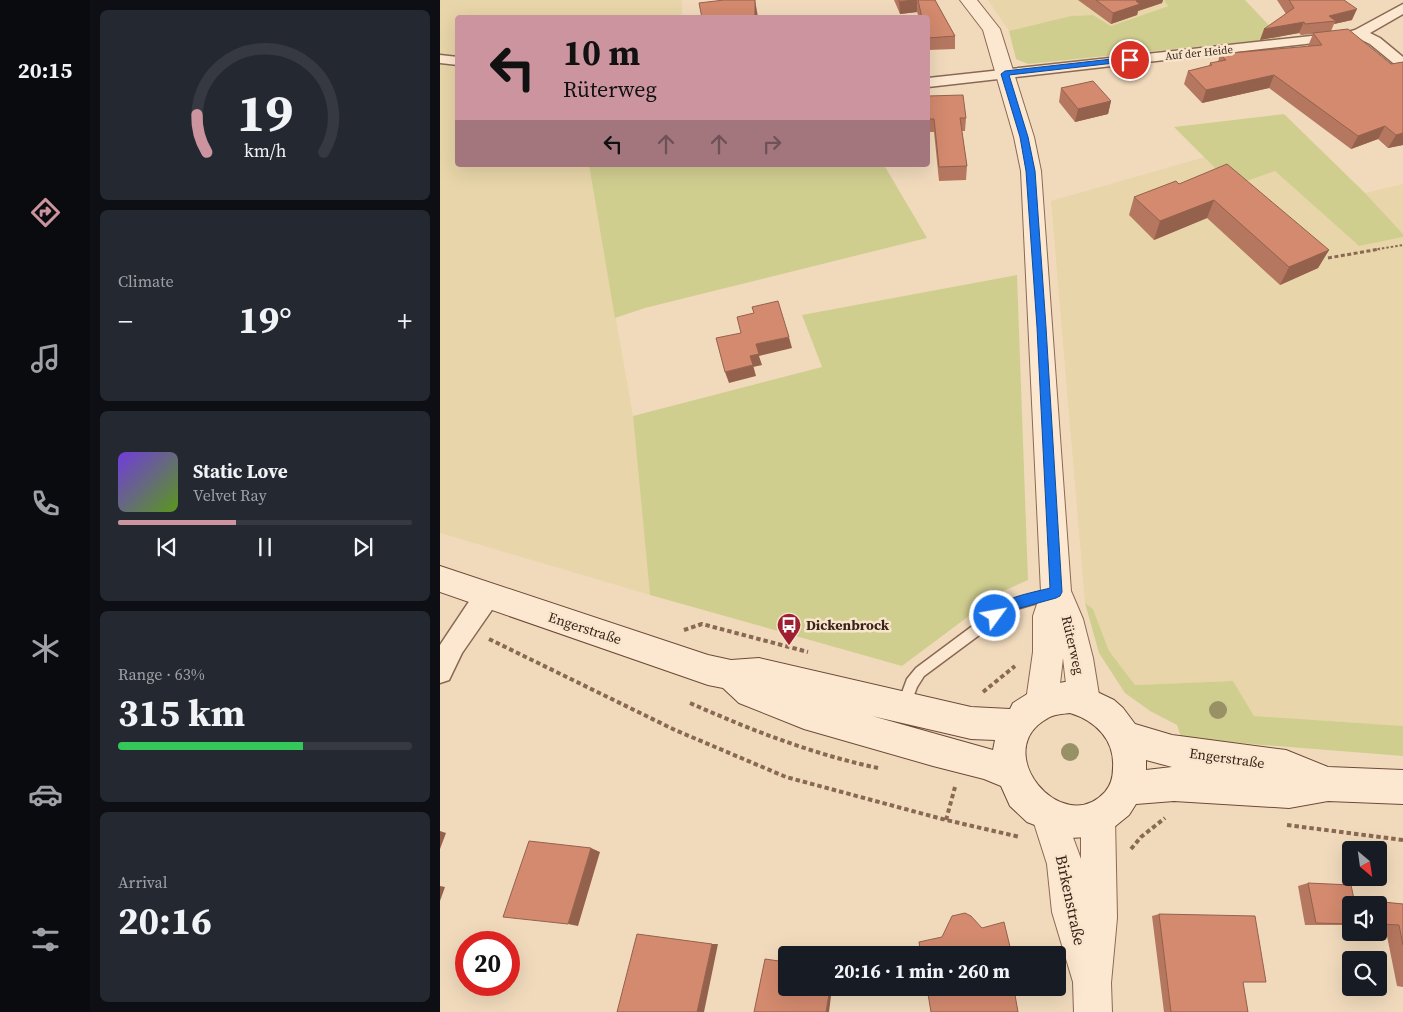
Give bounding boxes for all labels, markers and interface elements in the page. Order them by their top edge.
text: 10 m [563,29,640,77]
icon: left [480,35,545,100]
pin [1109,39,1151,81]
street label: Auf der Heide [1164,42,1234,64]
icon: arrive [1116,46,1144,74]
text: 20:15 [18,55,72,85]
text: Rüterweg [563,74,657,104]
text: 19 [237,77,293,148]
icon: left [599,130,627,158]
icon: ahead [652,130,680,158]
icon: ahead [705,130,733,158]
icon: right [758,130,786,158]
text: km/h [244,138,287,163]
icon: directions [28,195,63,230]
text: Climate [118,270,174,292]
text: 19° [238,294,292,346]
text: − [118,302,133,340]
text: + [397,302,412,340]
icon: music [28,341,63,376]
text: Static Love [193,458,288,484]
text: Velvet Ray [193,484,267,506]
icon: phone [28,486,63,521]
icon: previous [153,533,181,561]
icon: pause [251,533,279,561]
icon: next [349,533,377,561]
position arrow [968,589,1020,641]
street label: Engerstraße [546,607,624,649]
bus stop icon: Dickenbrock [776,612,802,646]
street label: Rüterweg [1057,614,1089,676]
place label: Dickenbrock [806,615,890,635]
icon: climate [28,631,63,666]
text: Range · 63% [118,663,205,685]
text: 315 km [118,687,245,739]
street label: Engerstraße [1188,743,1266,773]
icon: car [28,777,63,812]
north arrow [1342,841,1388,886]
map controls [1342,841,1387,996]
street label: Birkenstraße [1051,853,1091,947]
text: Arrival [118,871,167,893]
text: 20:16 [118,895,212,947]
button: sound [1342,896,1387,941]
icon: filters [28,922,63,957]
speed limit sign: 20 [455,931,520,996]
button: search [1342,951,1387,996]
text: 20:16 · 1 min · 260 m [834,958,1010,984]

